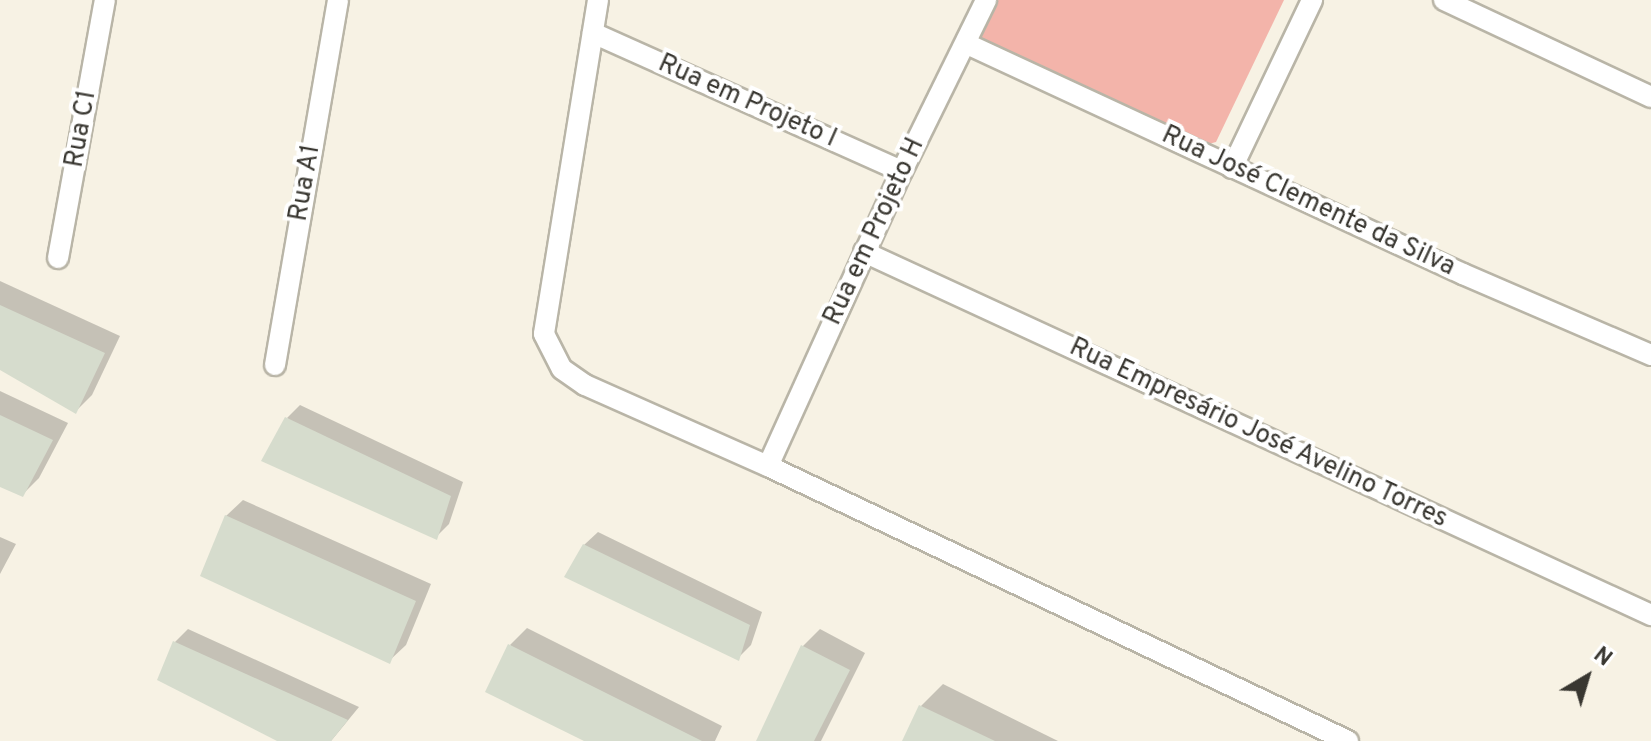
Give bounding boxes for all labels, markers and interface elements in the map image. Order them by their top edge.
street label: Rua em Projeto I [653,49,841,155]
street label: Rua C1 [60,88,104,170]
street label: Rua José Clemente da Silva [1156,120,1460,284]
street label: Rua em Projeto H [818,133,932,331]
street label: Rua A1 [284,142,328,224]
street label: Rua Empresário José Avelino Torres [1063,332,1453,536]
north arrow [1547,637,1627,717]
text: N [1588,642,1617,673]

